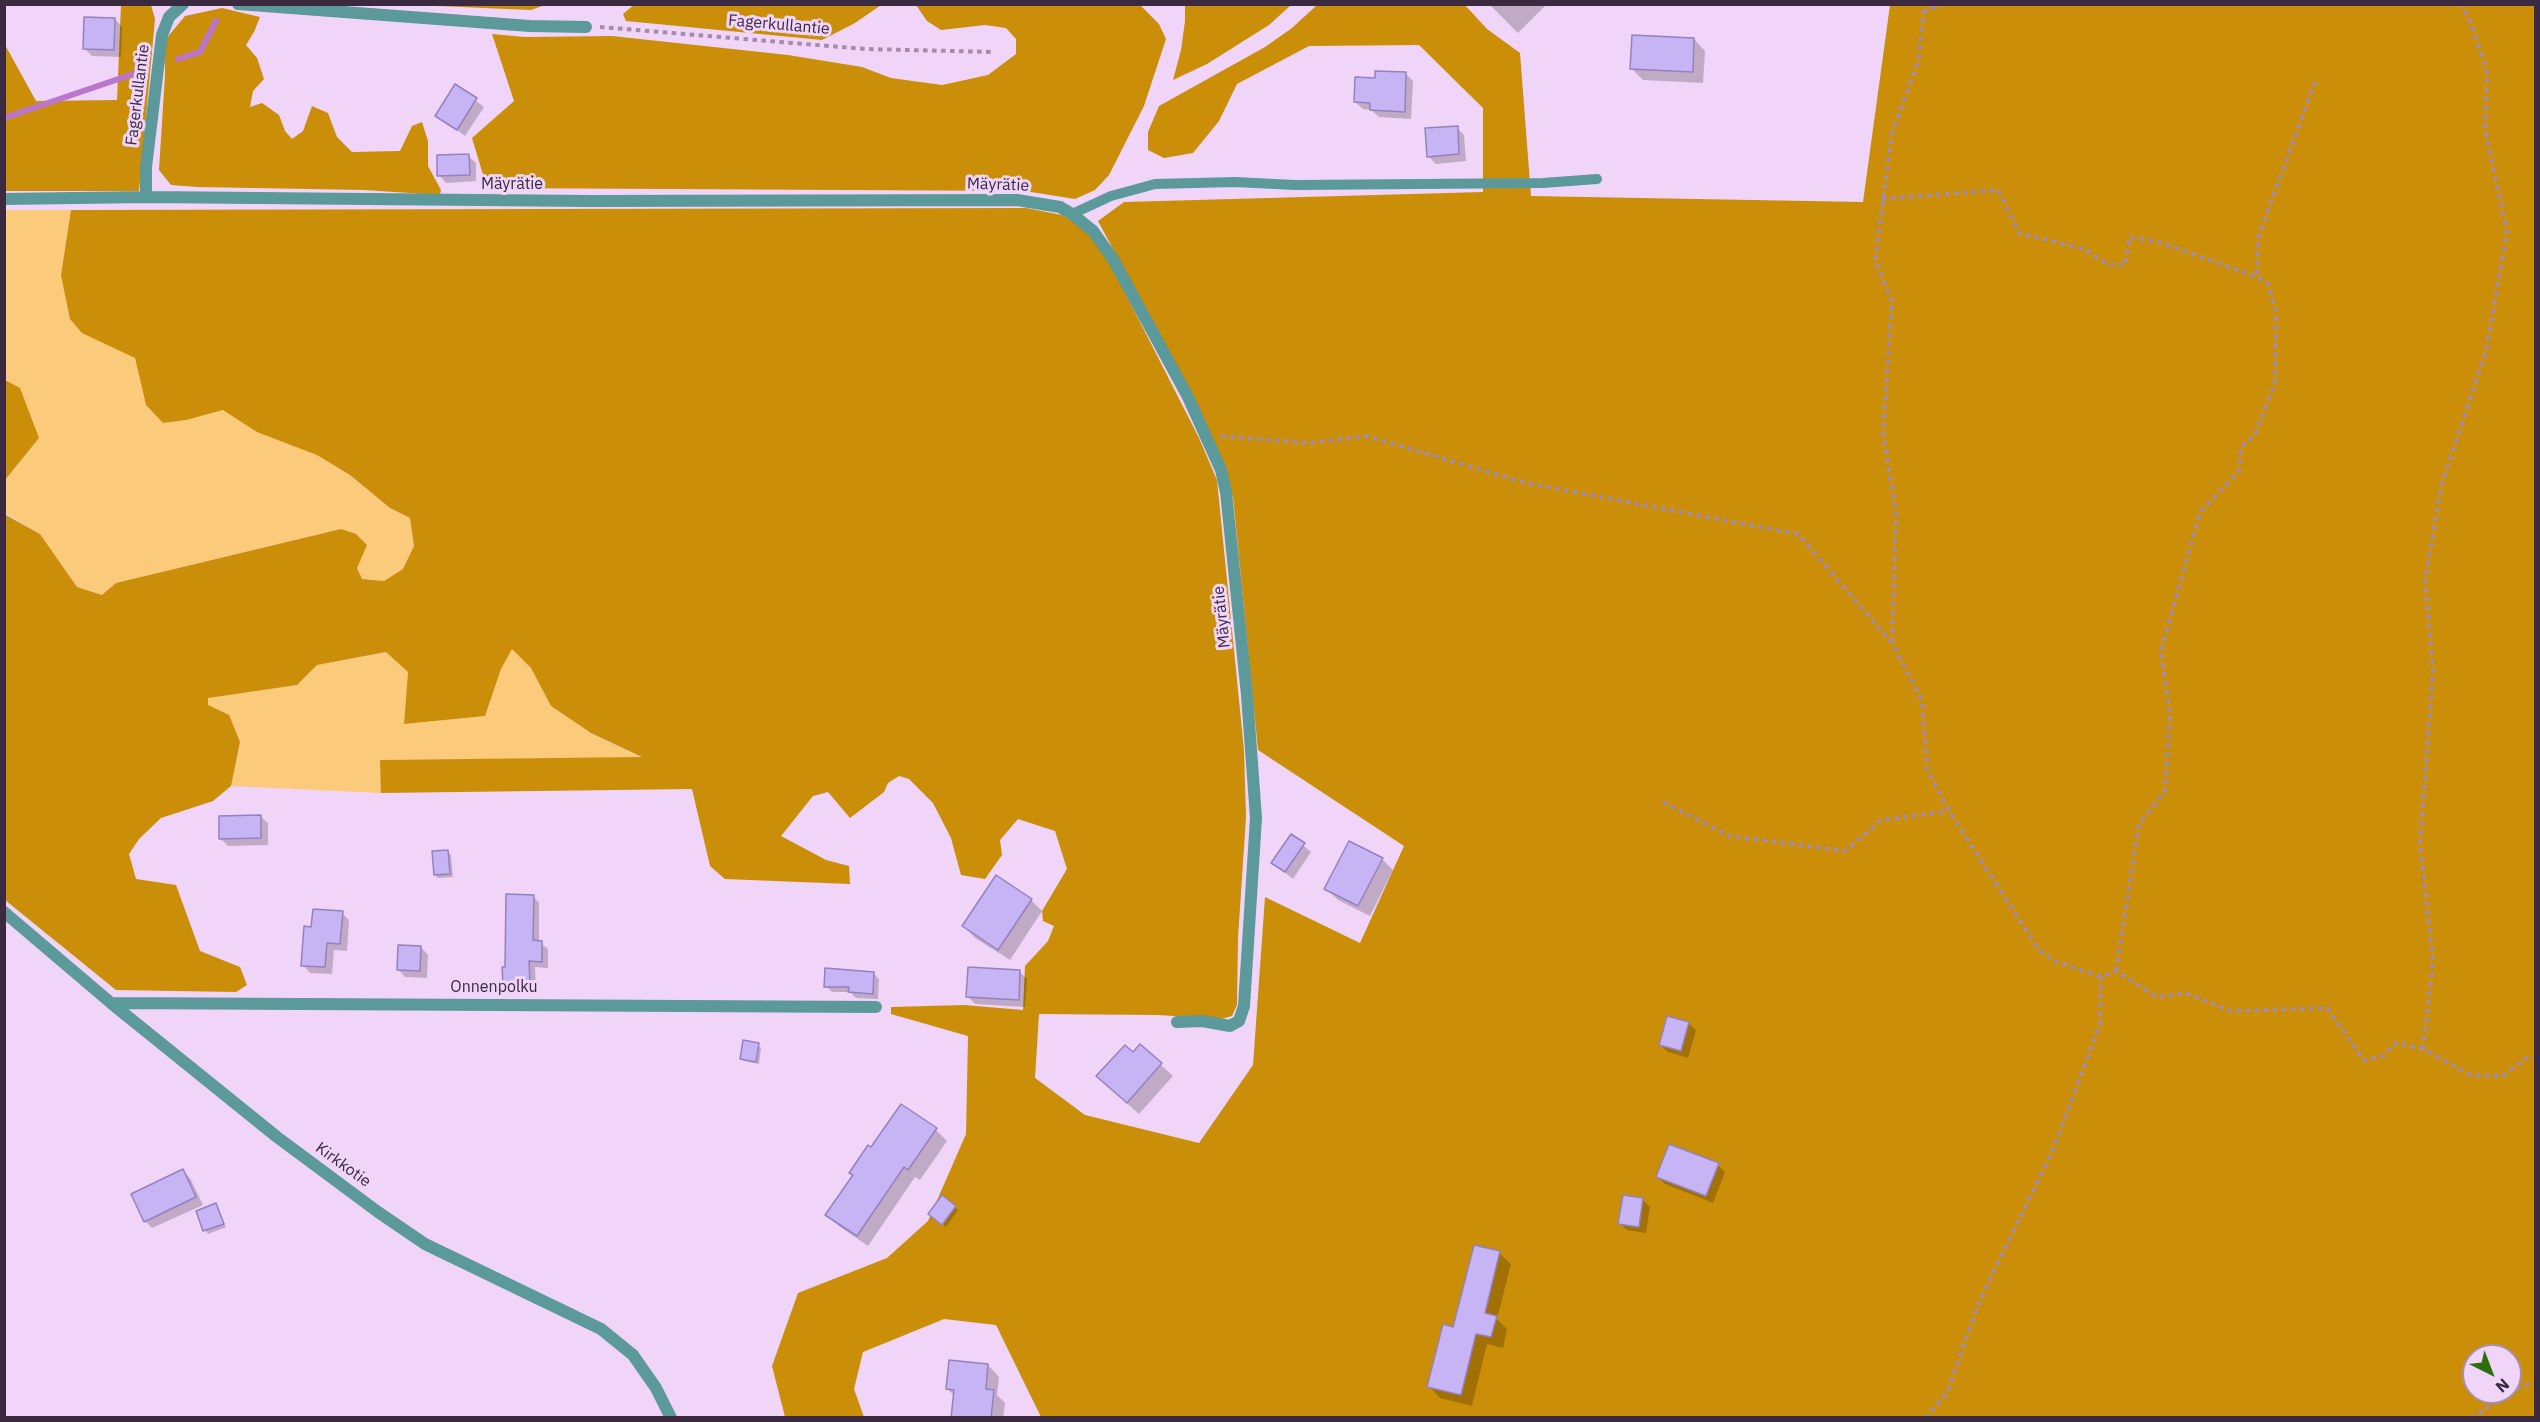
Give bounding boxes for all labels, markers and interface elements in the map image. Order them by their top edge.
street label: Fagerkullantie [727,11,831,39]
street label: Fagerkullantie [122,43,154,147]
street label: Mäyrätie [481,174,543,194]
street label: Mäyrätie [967,174,1029,196]
street label: Mäyrätie [1209,585,1235,649]
street label: Onnenpolku [450,977,538,997]
street label: Kirkkotie [311,1138,375,1192]
north arrow [2462,1344,2522,1404]
text: N [2492,1375,2514,1397]

